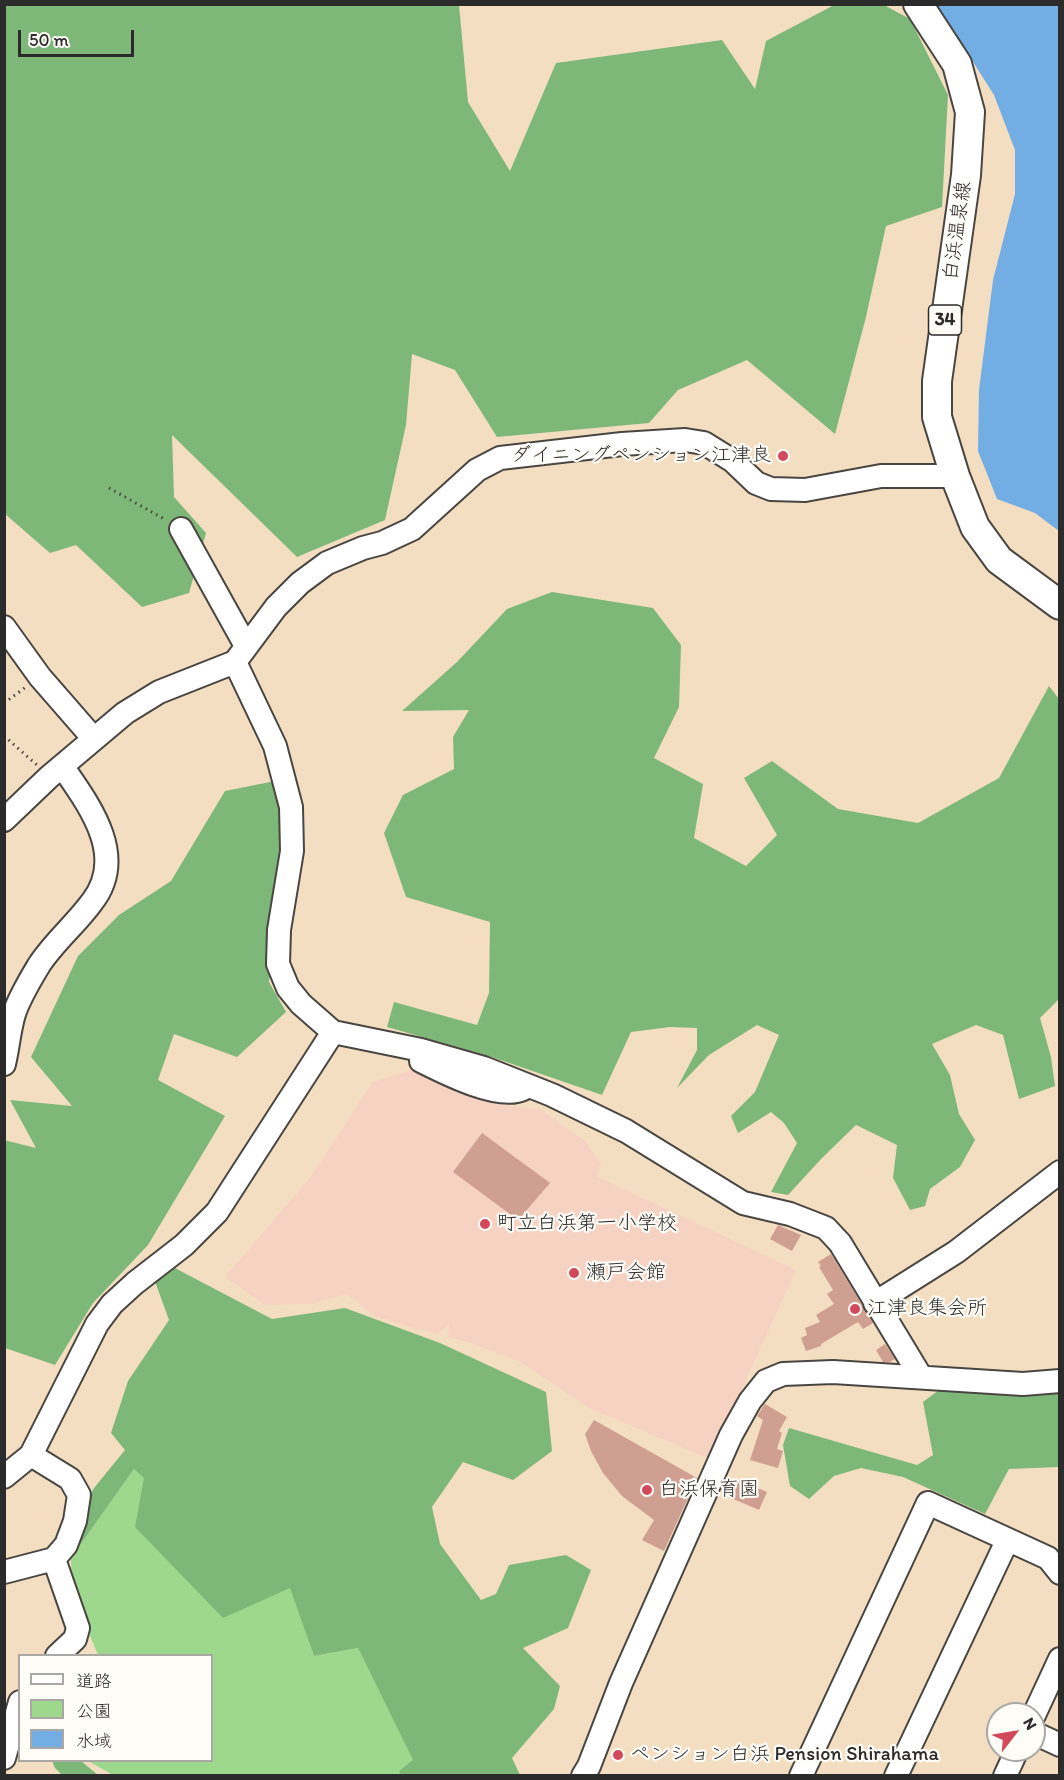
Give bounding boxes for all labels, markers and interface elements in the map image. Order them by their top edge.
scale bar [21,18,136,56]
text: 50 m [29,29,69,51]
street label: 白浜温泉線 [939,180,977,282]
road number: 34 [928,305,962,335]
place label: ダイニングペンション江津良 [511,444,771,468]
marker: ダイニングペンション江津良 [776,449,790,463]
place label: 町立白浜第一小学校 [497,1212,677,1236]
marker: 町立白浜第一小学校 [478,1217,492,1231]
place label: 瀬戸会館 [586,1261,666,1285]
marker: 瀬戸会館 [567,1266,581,1280]
place label: 江津良集会所 [867,1297,987,1321]
marker: 江津良集会所 [848,1302,862,1316]
place label: 白浜保育園 [659,1478,759,1502]
marker: 白浜保育園 [640,1483,654,1497]
legend [18,1654,213,1762]
text: 道路 [76,1670,112,1692]
text: 公園 [76,1700,112,1722]
north arrow [986,1702,1046,1762]
text: N [1019,1714,1041,1733]
text: 水域 [76,1730,112,1752]
place label: ペンション白浜 Pension Shirahama [630,1743,939,1767]
marker: ペンション白浜 Pension Shirahama [611,1748,625,1762]

